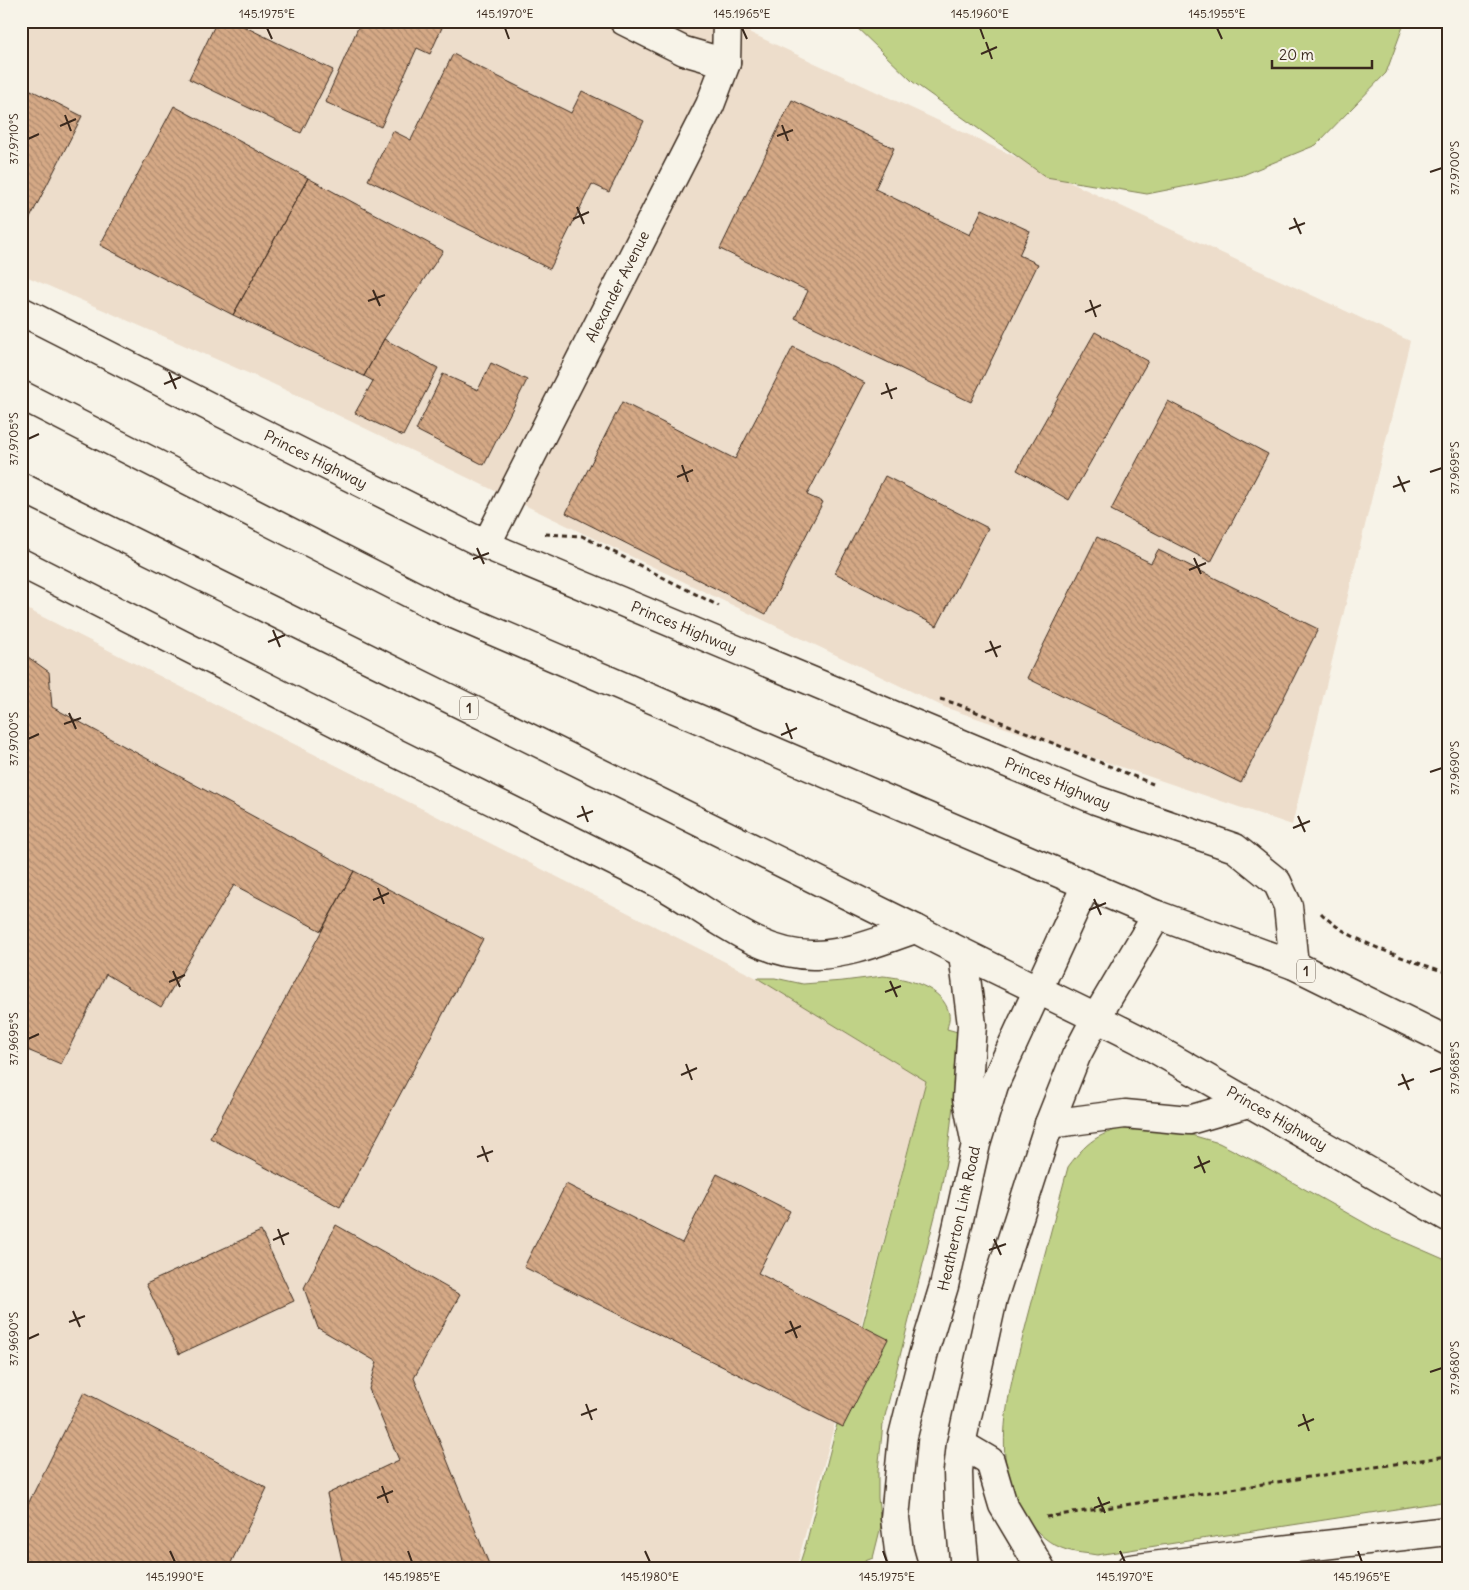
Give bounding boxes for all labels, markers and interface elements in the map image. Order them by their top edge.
text: 145.1975°E [239,6,295,21]
text: 145.1970°E [476,6,534,21]
text: 145.1965°E [713,6,771,21]
text: 145.1960°E [951,6,1009,21]
text: 145.1955°E [1188,6,1246,21]
scale bar [1272,38,1372,70]
text: 20 m [1279,45,1314,64]
text: 37.9710°S [6,113,21,165]
text: 37.9700°S [1447,140,1462,195]
street label: Alexander Avenue [581,227,653,345]
text: 37.9705°S [6,412,21,466]
street label: Princes Highway [261,426,371,493]
text: 37.9695°S [1447,441,1462,495]
street label: Princes Highway [628,597,740,658]
road number: 1 [460,696,478,720]
text: 37.9700°S [6,711,21,766]
text: 37.9690°S [1447,740,1462,795]
street label: Princes Highway [1002,753,1113,813]
road number: 1 [1297,959,1315,982]
text: 37.9695°S [6,1012,21,1066]
text: 37.9685°S [1447,1041,1462,1095]
street label: Princes Highway [1223,1082,1331,1155]
street label: Heatherton Link Road [933,1144,984,1293]
text: 37.9690°S [6,1311,21,1366]
text: 37.9680°S [1447,1340,1462,1395]
text: 145.1990°E [146,1569,204,1584]
text: 145.1985°E [383,1569,441,1584]
text: 145.1980°E [621,1569,679,1584]
text: 145.1975°E [859,1569,915,1584]
text: 145.1970°E [1096,1569,1154,1584]
text: 145.1965°E [1333,1569,1391,1584]

